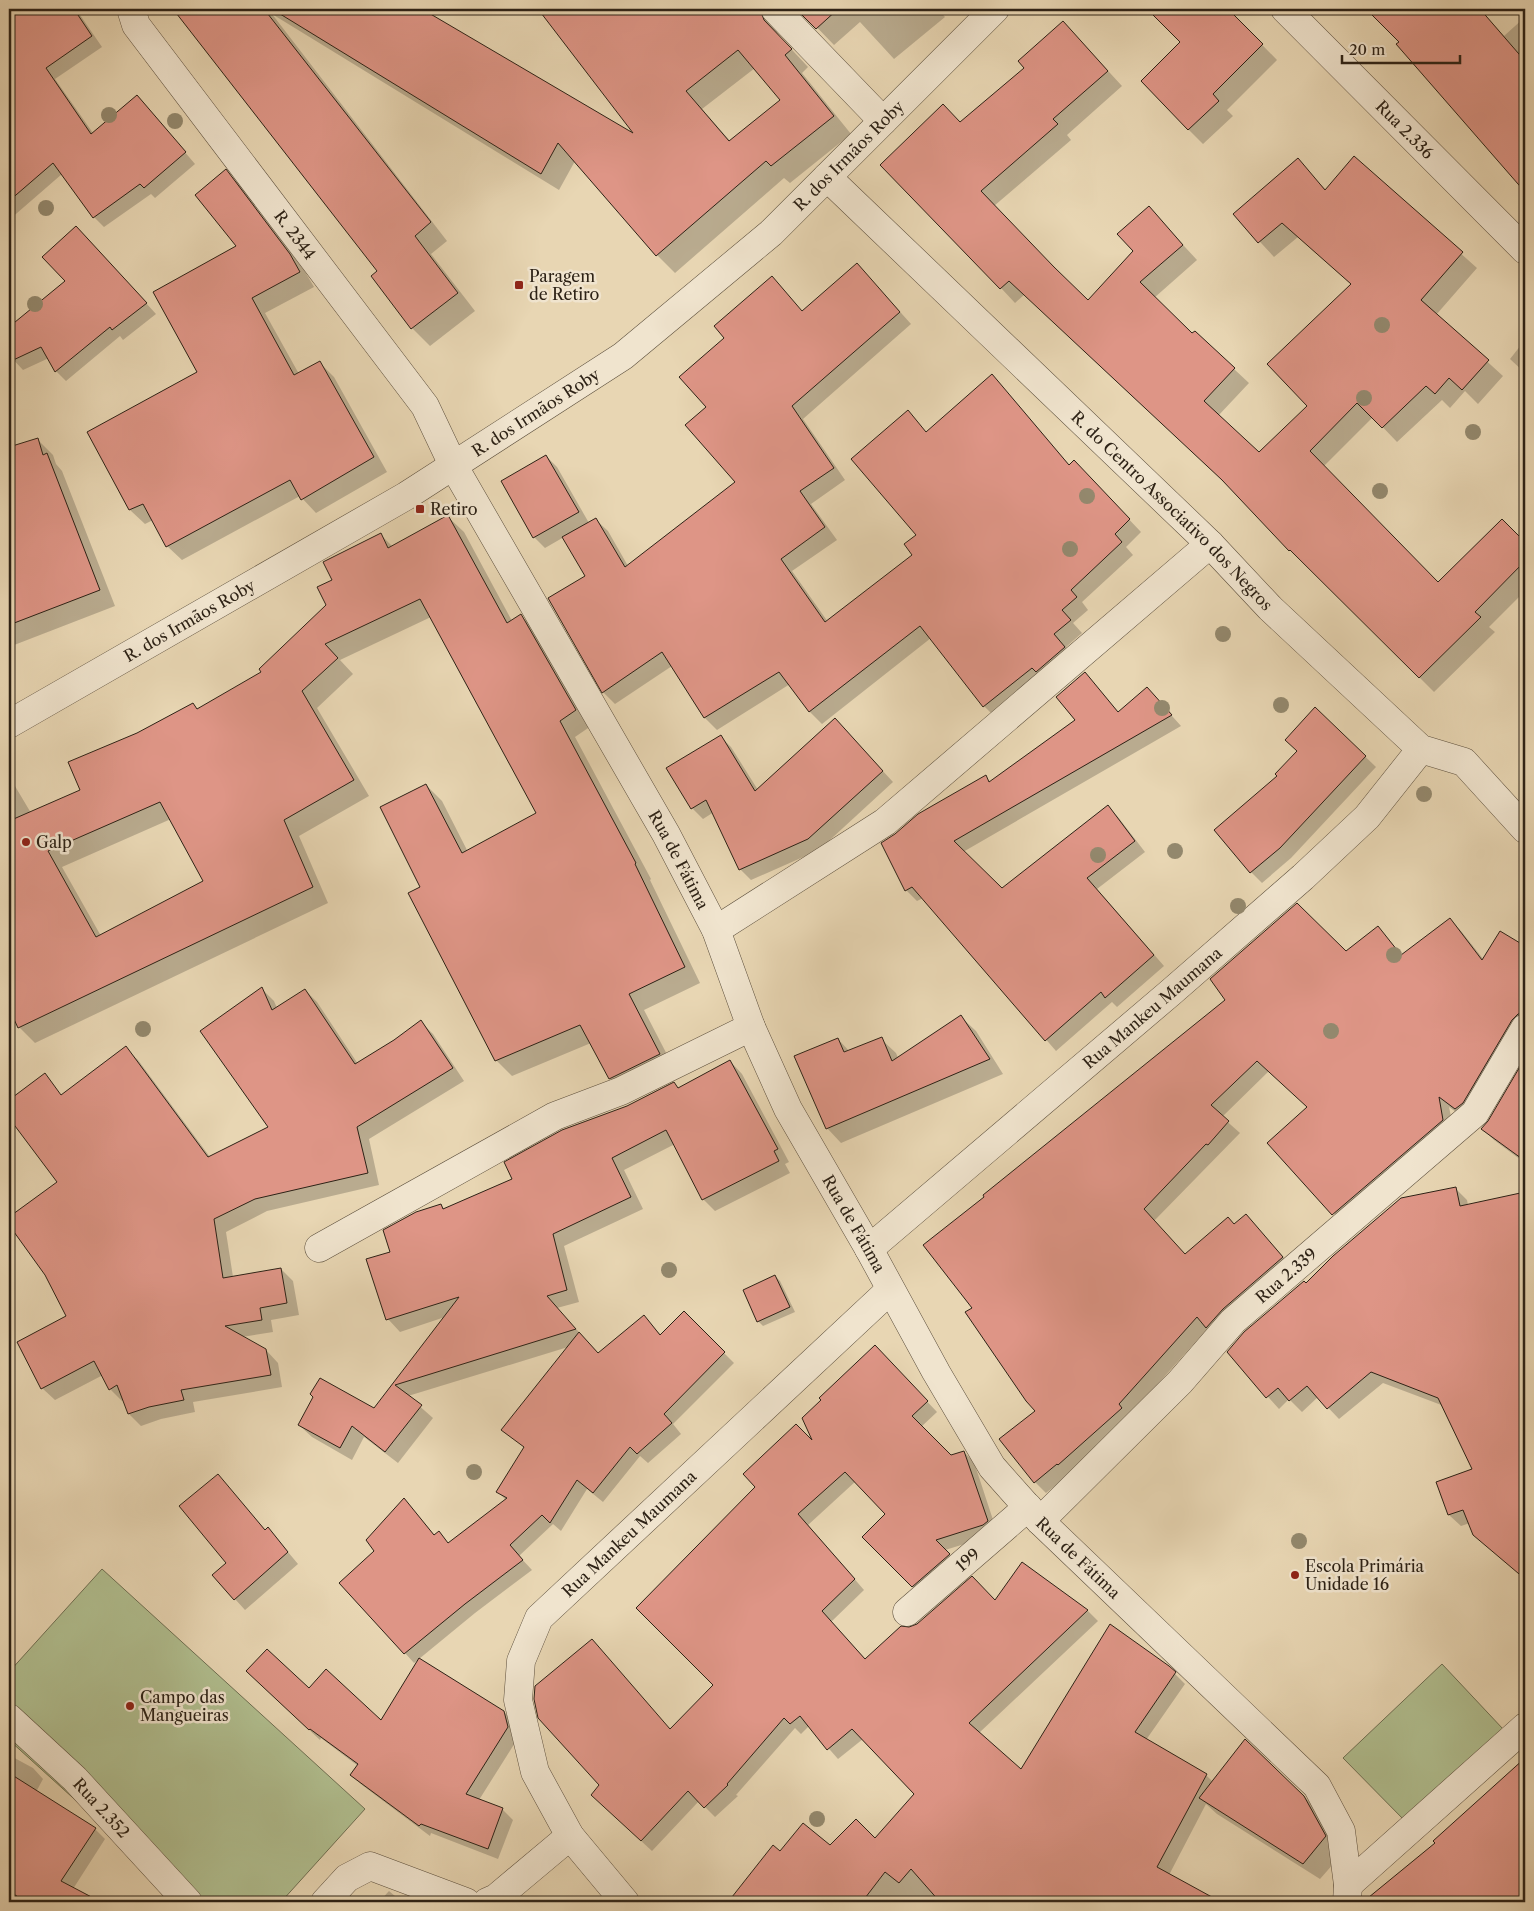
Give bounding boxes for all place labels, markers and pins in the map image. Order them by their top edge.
place label: Paragem de Retiro [529,266,600,304]
marker: Paragem de Retiro [513,279,525,291]
place label: Retiro [430,499,478,519]
marker: Retiro [414,503,426,515]
place label: Galp [36,832,72,852]
marker: Galp [20,836,32,848]
place label: Escola Primária Unidade 16 [1305,1556,1425,1594]
marker: Escola Primária Unidade 16 [1289,1569,1301,1581]
place label: Campo das Mangueiras [140,1687,229,1725]
marker: Campo das Mangueiras [124,1700,136,1712]

